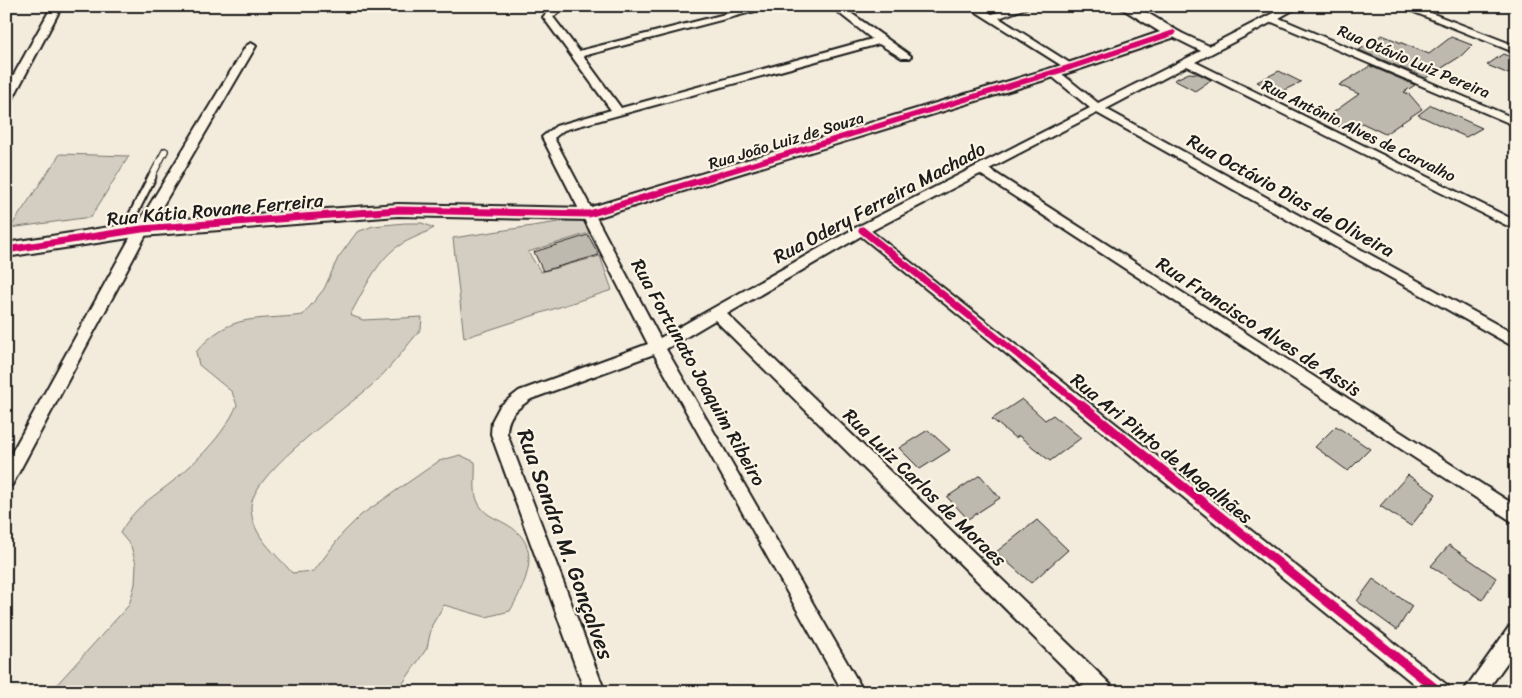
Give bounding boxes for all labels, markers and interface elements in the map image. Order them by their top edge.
street label: Rua Otávio Luiz Pereira [1333,16,1495,107]
street label: Rua Antônio Alves de Carvalho [1257,71,1461,190]
street label: Rua João Luiz de Souza [705,103,868,178]
street label: Rua Octávio Dias de Oliveira [1181,124,1401,267]
street label: Rua Odery Ferreira Machado [767,132,992,273]
street label: Rua Kátia Rovane Ferreira [105,184,325,235]
street label: Rua Francisco Alves de Assis [1150,248,1368,405]
street label: Rua Fortunato Joaquim Ribeiro [622,252,775,493]
street label: Rua Ari Pinto de Magalhães [1063,364,1260,533]
street label: Rua Luiz Carlos de Moraes [835,400,1014,575]
street label: Rua Sandra M. Gonçalves [506,423,626,666]

